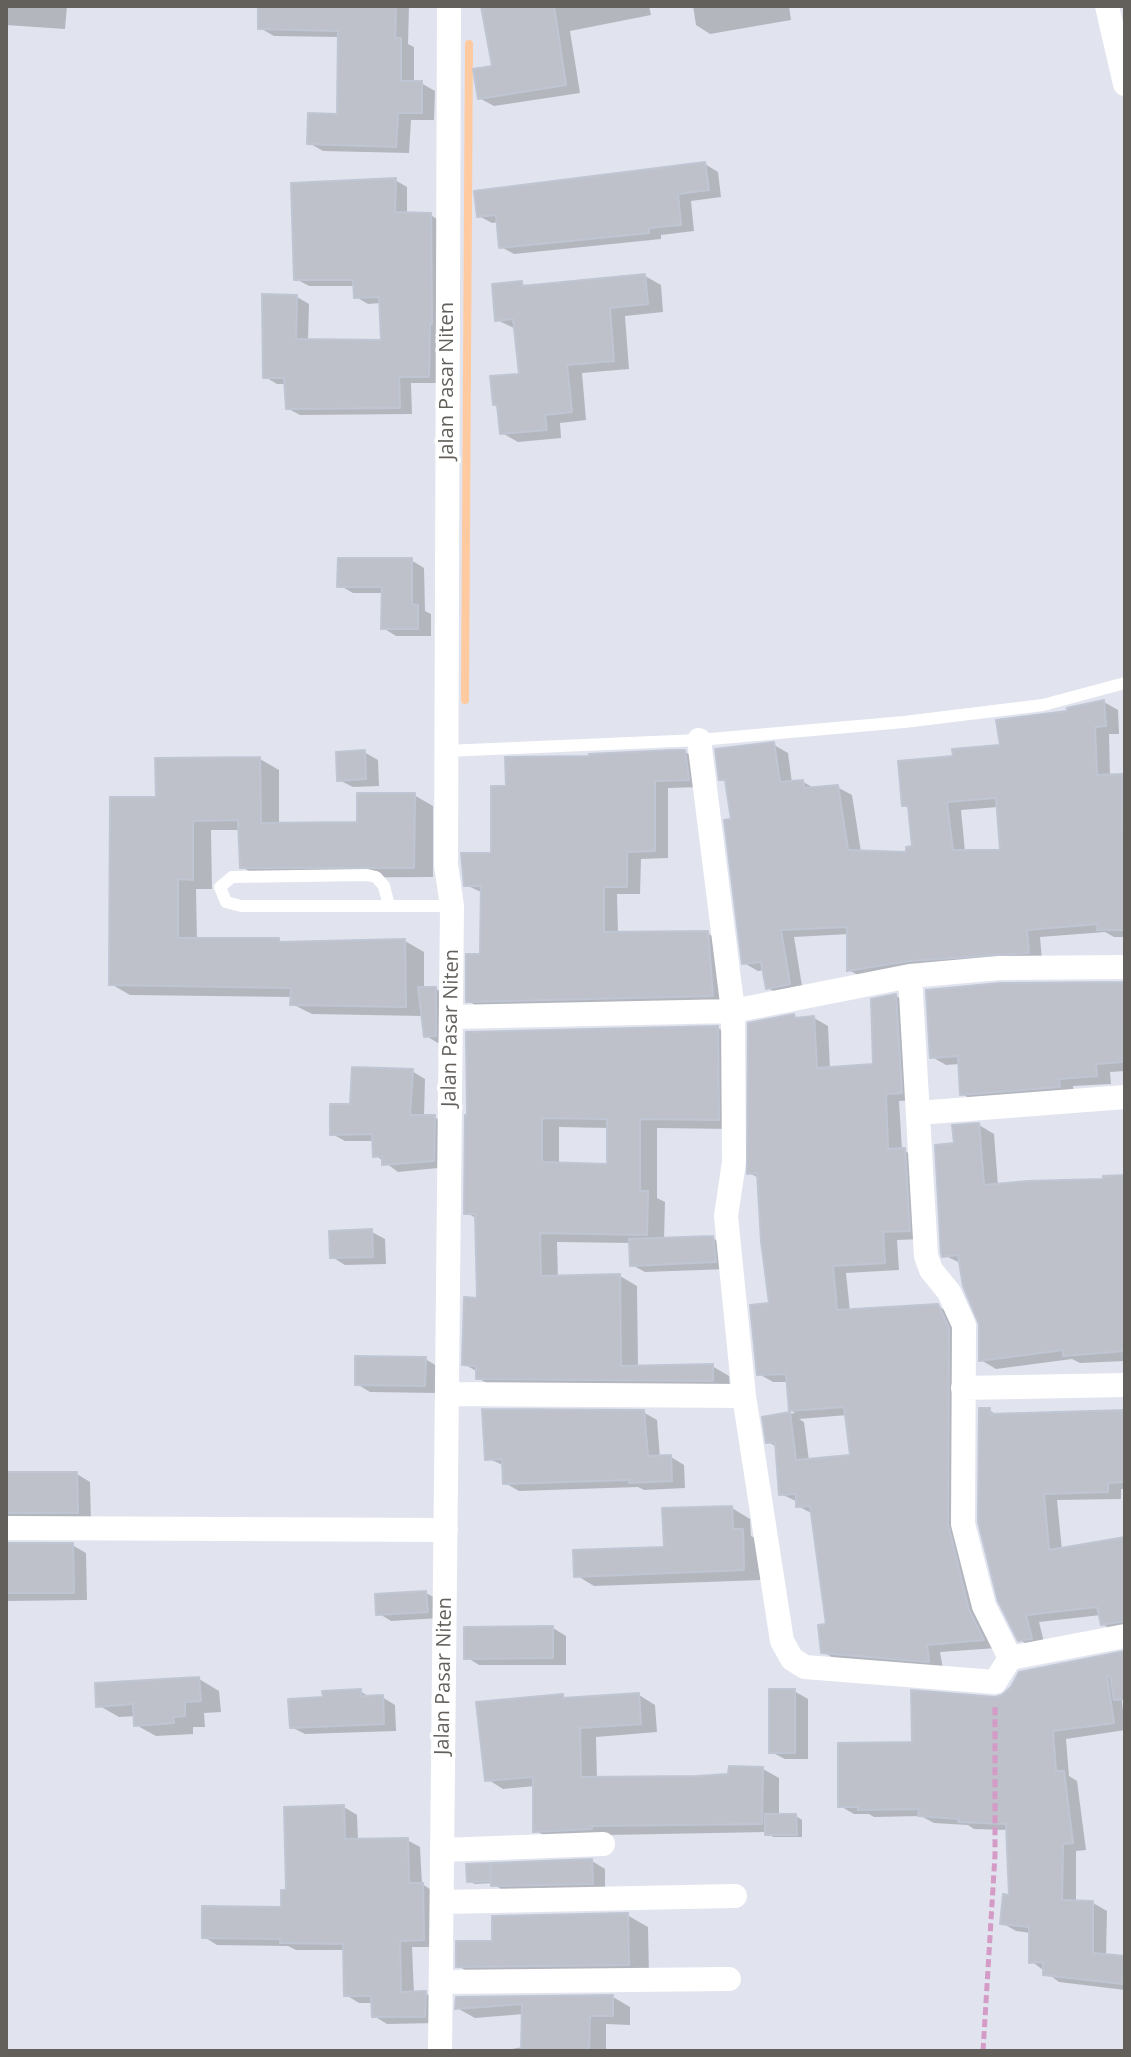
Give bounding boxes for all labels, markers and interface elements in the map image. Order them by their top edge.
street label: Jalan Pasar Niten [435,302,459,460]
street label: Jalan Pasar Niten [438,949,464,1107]
street label: Jalan Pasar Niten [431,1597,457,1755]

